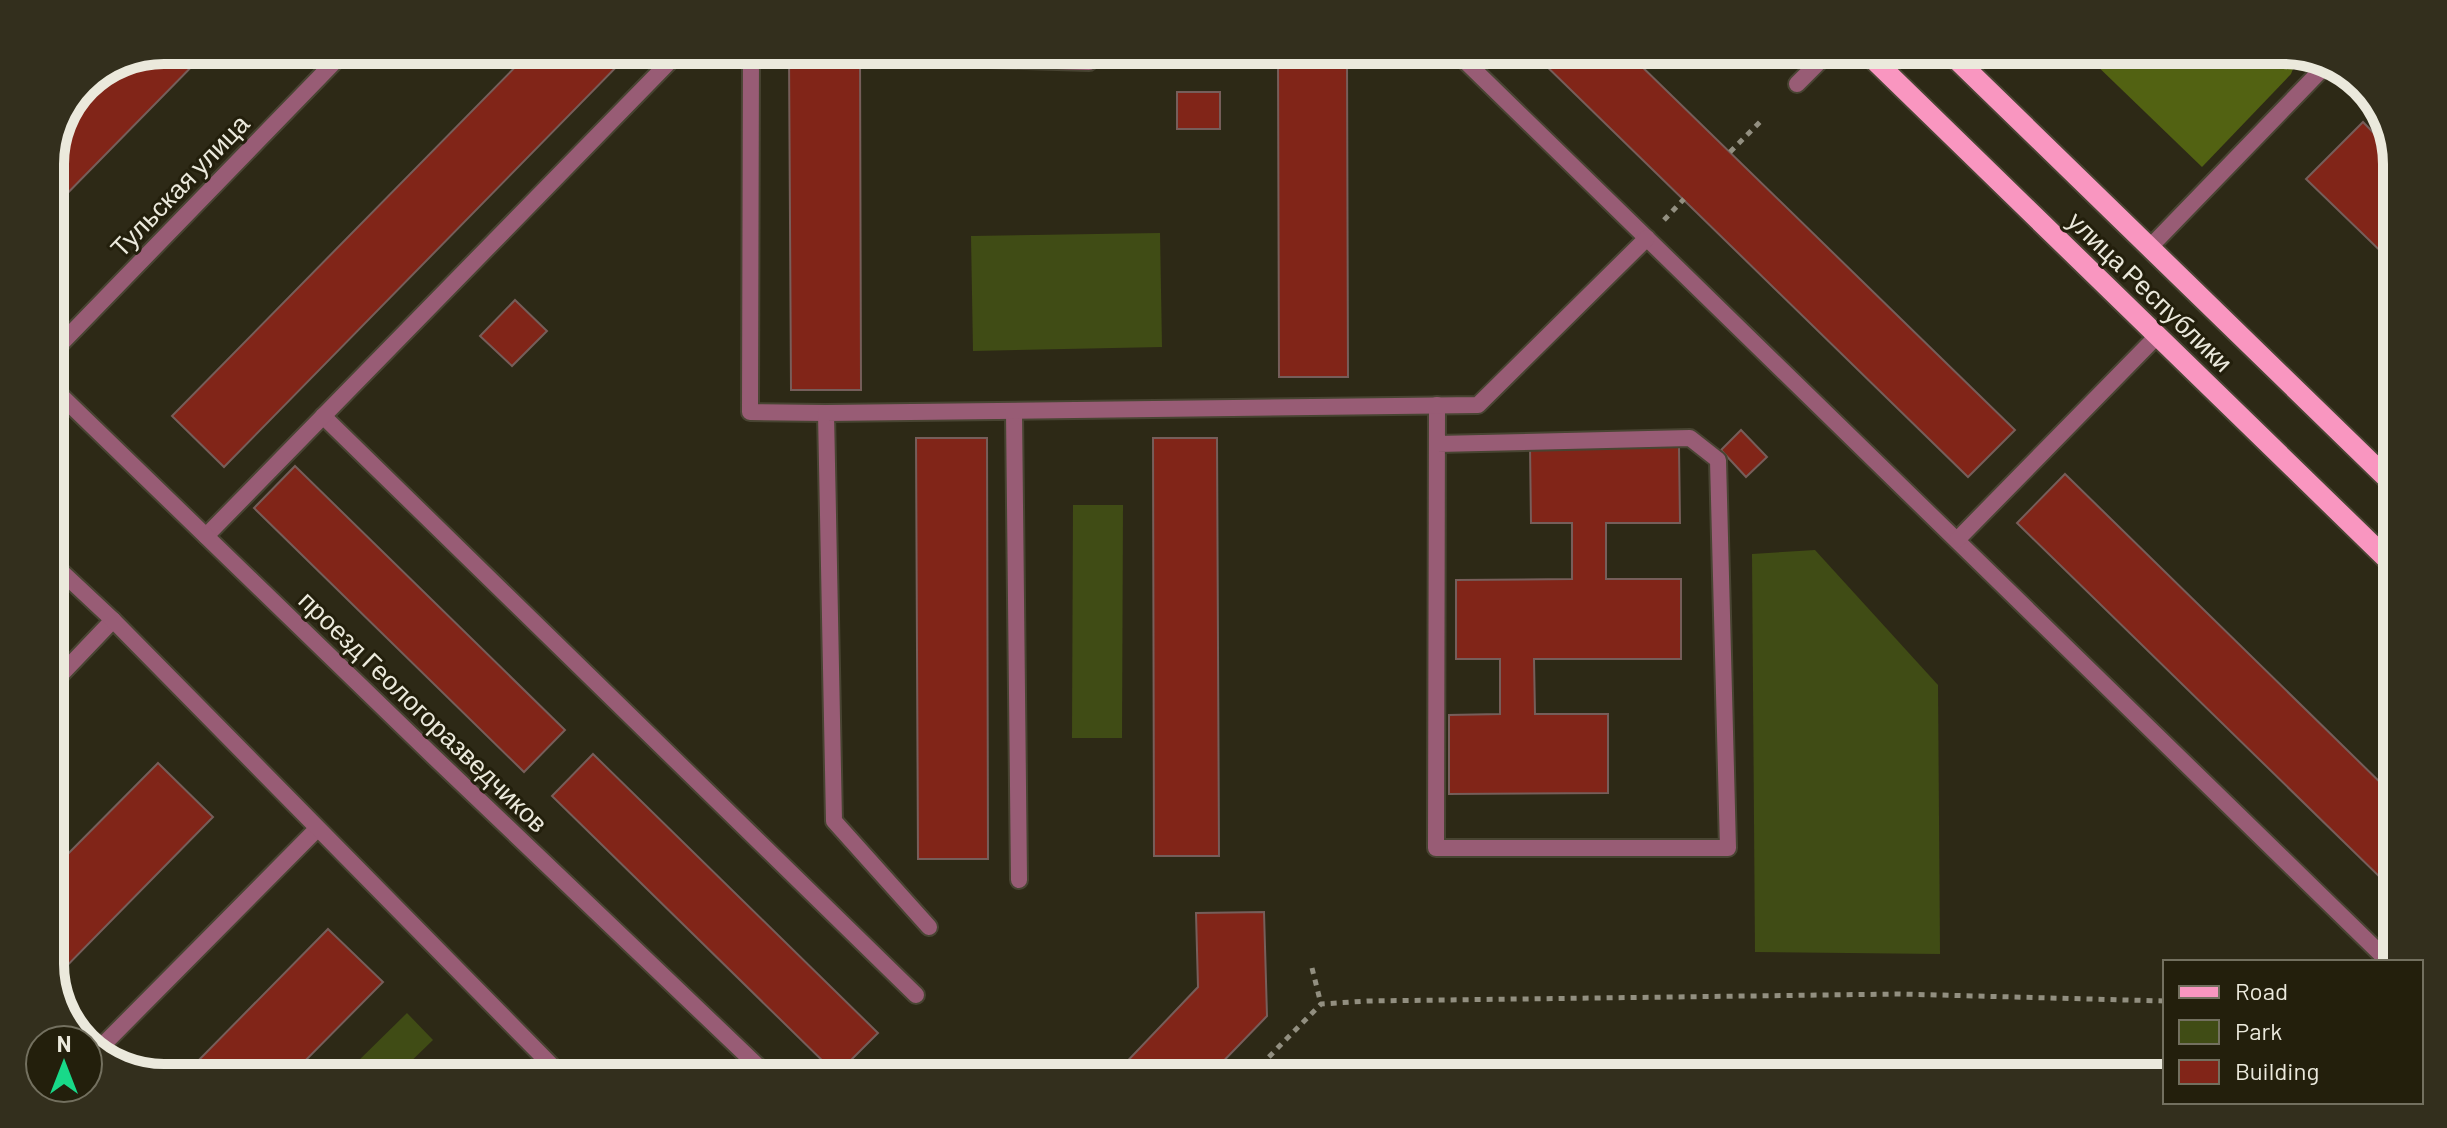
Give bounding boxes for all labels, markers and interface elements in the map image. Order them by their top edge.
street label: Тульская улица [103,107,255,263]
street label: улица Республики [2062,204,2240,377]
street label: проезд Геологоразведчиков [293,584,555,838]
legend [2163,960,2423,1104]
text: Road [2235,976,2288,1005]
text: Park [2235,1016,2282,1045]
north arrow [24,1024,104,1104]
text: N [57,1030,71,1056]
text: Building [2235,1056,2319,1085]

